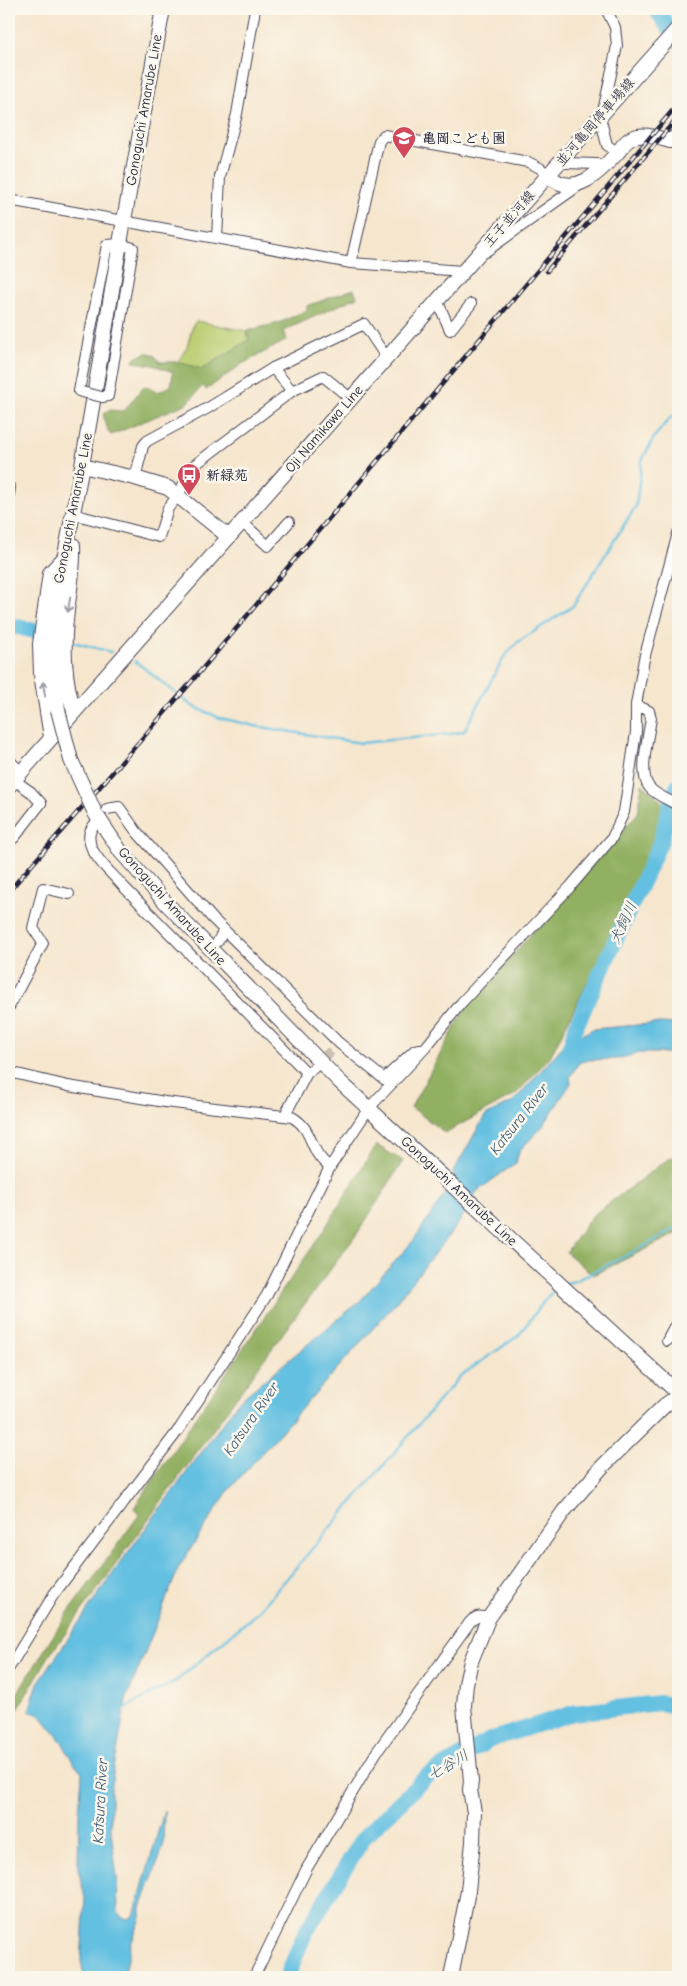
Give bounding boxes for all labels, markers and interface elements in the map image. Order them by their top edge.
street label: Gonoguchi Amarube Line [122,33,166,187]
street label: 並河亀岡停車場線 [552,74,638,170]
school or university icon: 亀岡こども園 [391,125,417,159]
place label: 亀岡こども園 [422,130,506,147]
street label: 王子並河線 [480,187,538,251]
street label: Oji Namikawa Line [281,382,367,476]
street label: Gonoguchi Amarube Line [50,431,96,585]
bus stop icon: 新緑苑 [176,462,202,496]
place label: 新緑苑 [206,467,248,484]
one-way arrow [63,597,73,613]
one-way arrow [38,682,48,698]
street label: Gonoguchi Amarube Line [114,843,230,969]
water label: 犬飼川 [605,899,641,947]
water label: Katsura River [486,1079,553,1158]
street label: Gonoguchi Amarube Line [397,1133,521,1249]
water label: Katsura River [219,1378,283,1459]
water label: 七谷川 [424,1746,472,1784]
water label: Katsura River [89,1757,111,1844]

